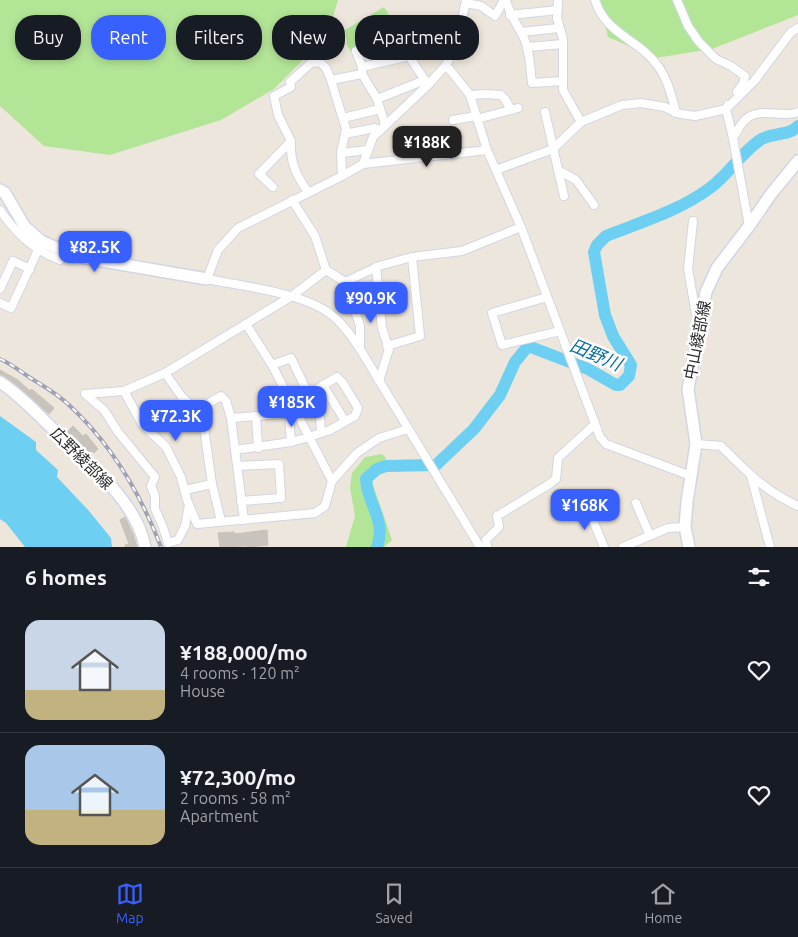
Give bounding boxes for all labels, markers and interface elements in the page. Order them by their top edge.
chip: Buy [15,15,81,60]
chip: Rent [91,15,166,60]
chip: Filters [176,15,262,60]
chip: New [272,15,345,60]
chip: Apartment [355,15,479,60]
pin: ¥188K [392,126,462,168]
text: ¥188K [404,133,450,151]
pin: ¥82.5K [54,230,136,273]
text: ¥82.5K [70,238,120,256]
pin: ¥90.9K [330,282,412,324]
text: ¥90.9K [346,289,396,307]
street label: 中山綾部線 [681,299,713,381]
water label: 田野川 [567,334,627,375]
pin: ¥185K [257,386,327,428]
text: ¥185K [269,393,315,411]
pin: ¥72.3K [135,400,217,442]
text: ¥72.3K [151,407,201,425]
street label: 広野綾部線 [47,423,117,493]
pin: ¥168K [550,488,620,531]
text: ¥168K [562,496,608,514]
icon: filters [745,563,773,591]
text: 6 homes [25,565,107,589]
icon: home [65,640,125,700]
text: ¥188,000/mo [180,640,308,664]
icon: heart [745,656,773,684]
text: 4 rooms · 120 m² [180,664,300,682]
text: House [180,682,225,700]
icon: home [65,765,125,825]
text: ¥72,300/mo [180,765,296,789]
icon: heart [745,781,773,809]
text: 2 rooms · 58 m² [180,789,291,807]
text: Apartment [180,807,258,825]
tab: Map [116,880,144,926]
tab: Saved [375,880,413,926]
tab: Home [644,880,682,926]

